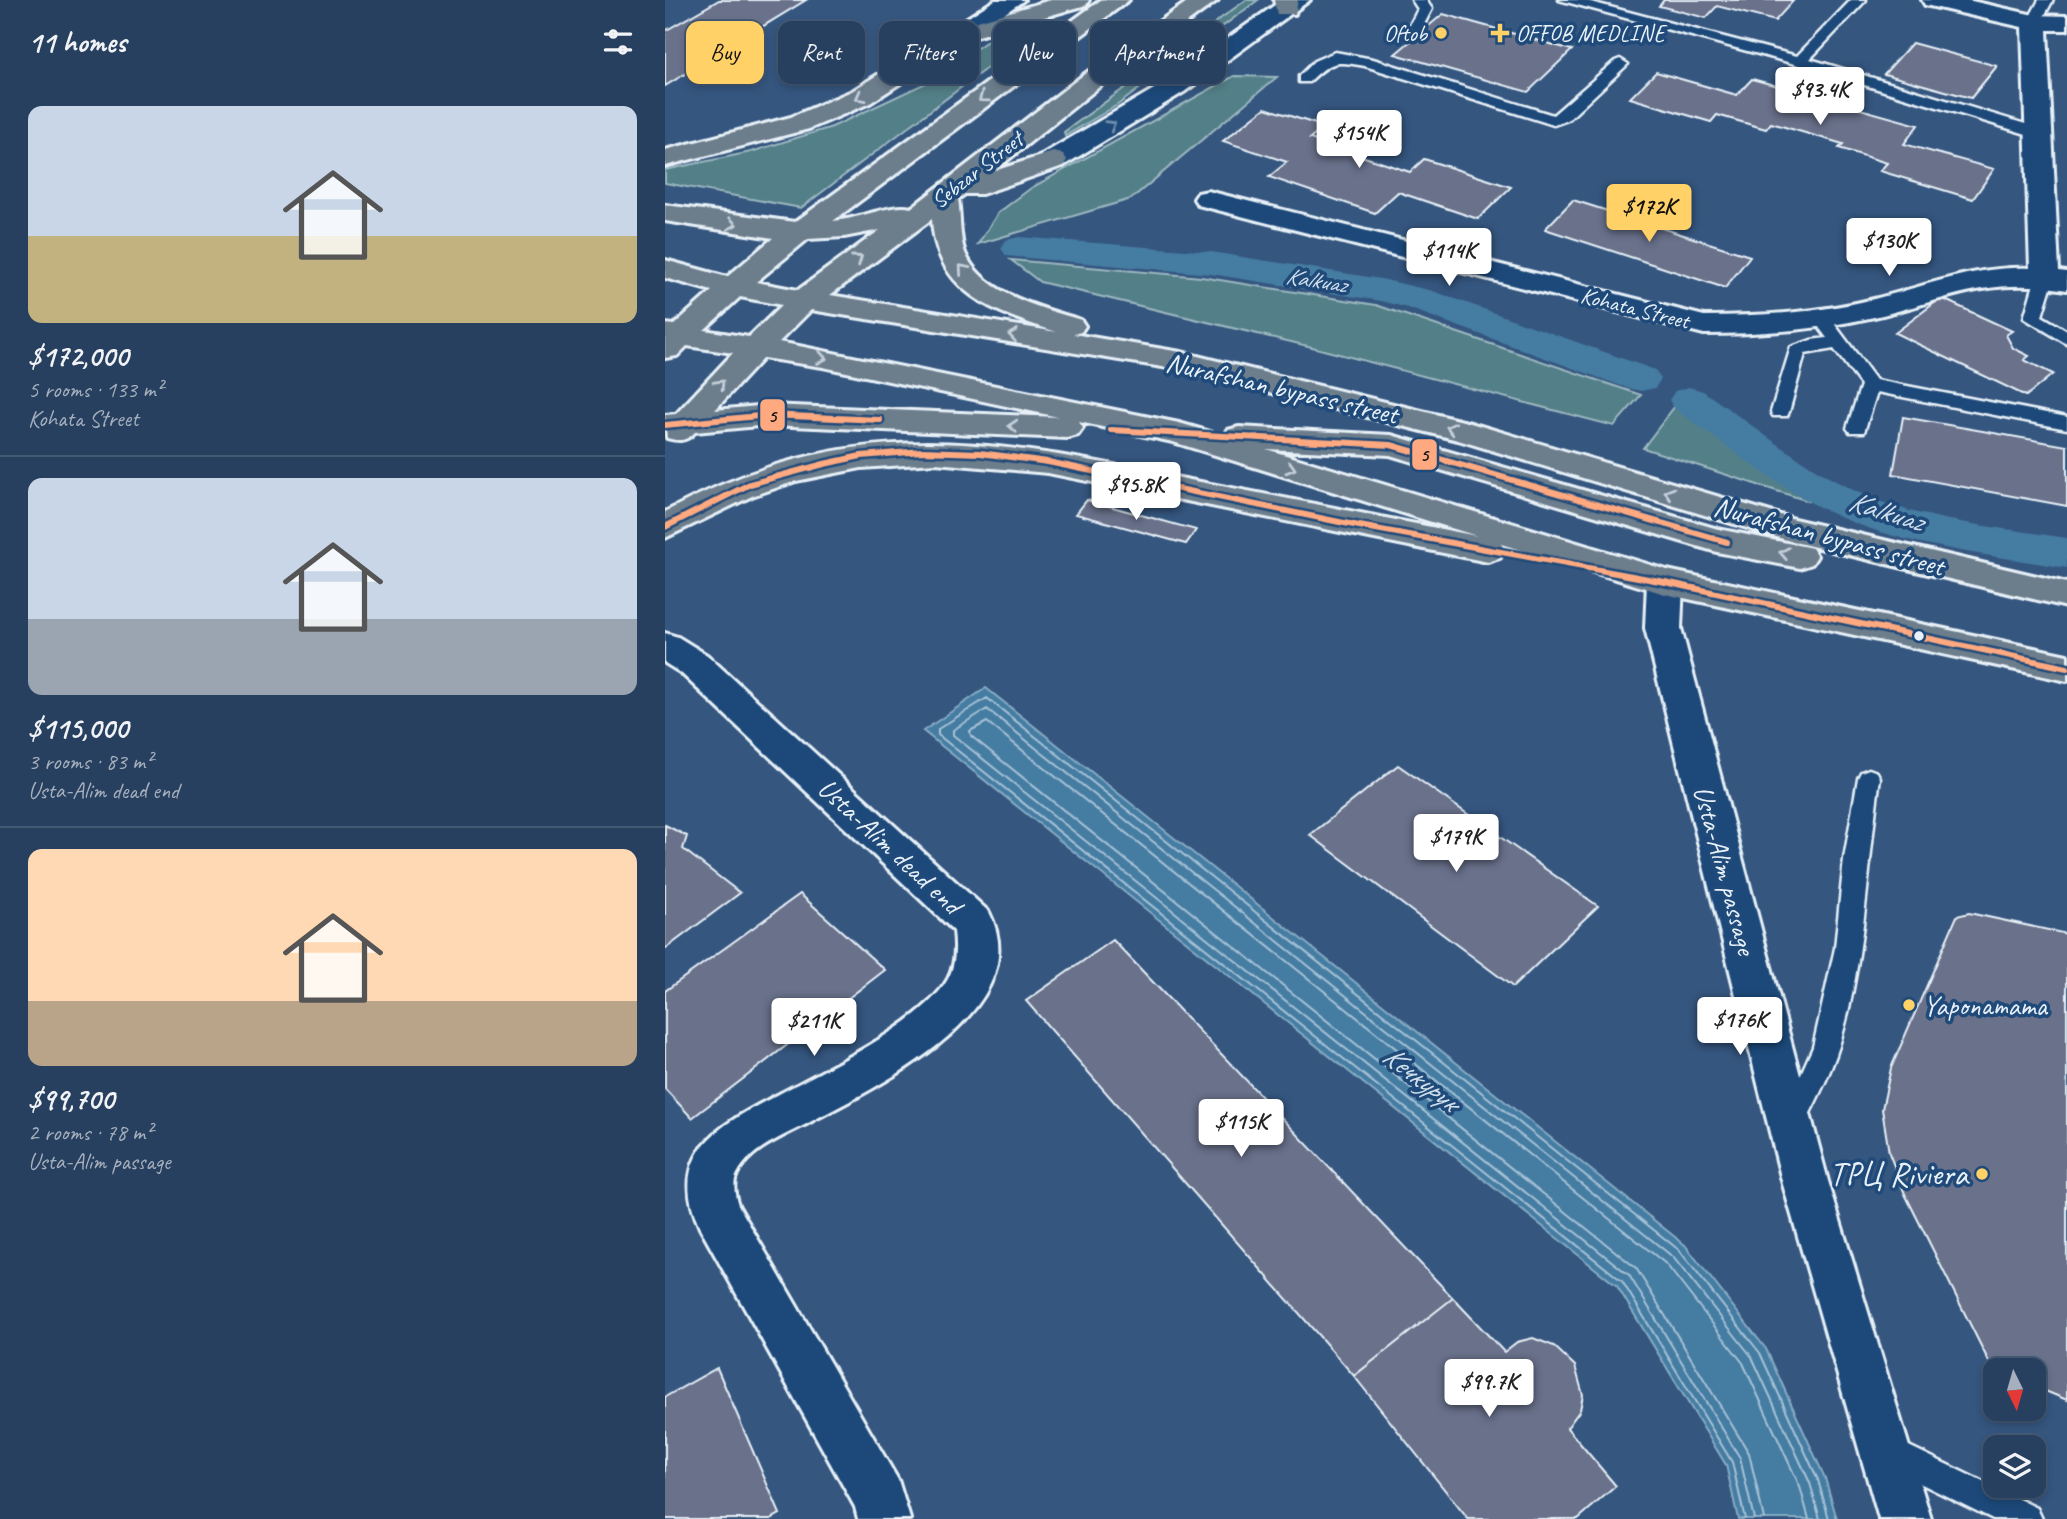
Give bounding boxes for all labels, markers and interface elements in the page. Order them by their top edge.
place label: Oftob [1384,19,1429,48]
place label: OFFOB MEDLINE [1516,19,1668,48]
chip: Buy [686,21,764,84]
chip: Rent [778,21,865,84]
chip: Filters [879,21,979,84]
chip: New [993,21,1076,84]
chip: Apartment [1090,21,1226,84]
text: 11 homes [28,23,126,61]
icon: filters [599,23,637,61]
marker: OFFOB MEDLINE [1490,23,1510,43]
marker: Oftob [1433,25,1449,41]
pin: $93.4K [1763,68,1877,127]
text: $93.4K [1791,75,1849,104]
one-way arrow [854,89,867,102]
one-way arrow [978,89,991,102]
pin: $154K [1310,110,1408,170]
text: $154K [1333,118,1385,147]
one-way arrow [1104,121,1117,134]
street label: Sebzar Street [925,123,1031,215]
icon: home [270,152,396,278]
pin: $172K [1600,184,1698,244]
text: $172K [1623,192,1676,221]
one-way arrow [726,216,738,231]
pin: $130K [1840,218,1938,278]
text: $130K [1862,226,1916,255]
pin: $114K [1400,229,1498,288]
text: $114K [1422,236,1476,265]
one-way arrow [850,254,863,267]
water label: Kalkuaz [1284,260,1352,300]
one-way arrow [959,264,971,277]
street label: Kohata Street [1578,281,1694,336]
one-way arrow [1007,328,1019,343]
text: $172,000 [28,337,128,375]
street label: Nurafshan bypass street [1163,344,1404,432]
one-way arrow [816,350,828,365]
text: 5 rooms · 133 m² [28,375,163,404]
one-way arrow [712,379,725,392]
line badge: 5 [759,398,786,432]
text: Kohata Street [28,404,139,433]
text: 5 [768,404,778,428]
one-way arrow [1007,418,1018,433]
one-way arrow [1445,422,1457,436]
line badge: 5 [1411,438,1438,471]
text: 5 [1420,443,1430,467]
one-way arrow [1285,459,1297,474]
pin: $95.8K [1079,462,1193,522]
text: $95.8K [1108,470,1165,499]
water label: Kalkuaz [1844,482,1932,542]
one-way arrow [1663,487,1675,502]
street label: Nurafshan bypass street [1710,488,1951,584]
icon: home [270,524,396,650]
one-way arrow [1778,546,1790,561]
unlabelled marker [1912,629,1926,643]
text: $115,000 [28,709,128,747]
text: 3 rooms · 83 m² [28,747,152,776]
street label: Usta-Alim dead end [811,770,972,924]
text: Usta-Alim dead end [28,776,179,805]
street label: Usta-Alim passage [1686,782,1765,960]
pin: $179K [1407,814,1505,874]
text: $179K [1430,822,1482,851]
icon: home [270,895,396,1021]
place label: Yaponamama [1923,988,2049,1023]
marker: Yaponamama [1901,997,1917,1013]
pin: $211K [765,998,863,1058]
pin: $176K [1691,998,1789,1057]
text: $176K [1713,1005,1767,1034]
text: $211K [787,1006,841,1035]
water label: Кечкурук [1375,1036,1471,1123]
text: $99,700 [28,1080,114,1118]
pin: $115K [1192,1100,1290,1159]
text: $115K [1215,1107,1267,1136]
text: 2 rooms · 78 m² [28,1118,152,1147]
text: Usta-Alim passage [28,1147,170,1176]
place label: ТРЦ Riviera [1830,1153,1971,1195]
marker: ТРЦ Riviera [1974,1166,1990,1182]
north arrow [1983,1358,2046,1421]
map controls [1983,1358,2046,1498]
pin: $99.7K [1432,1360,1546,1419]
text: $99.7K [1461,1367,1518,1396]
button: layers [1983,1435,2046,1498]

